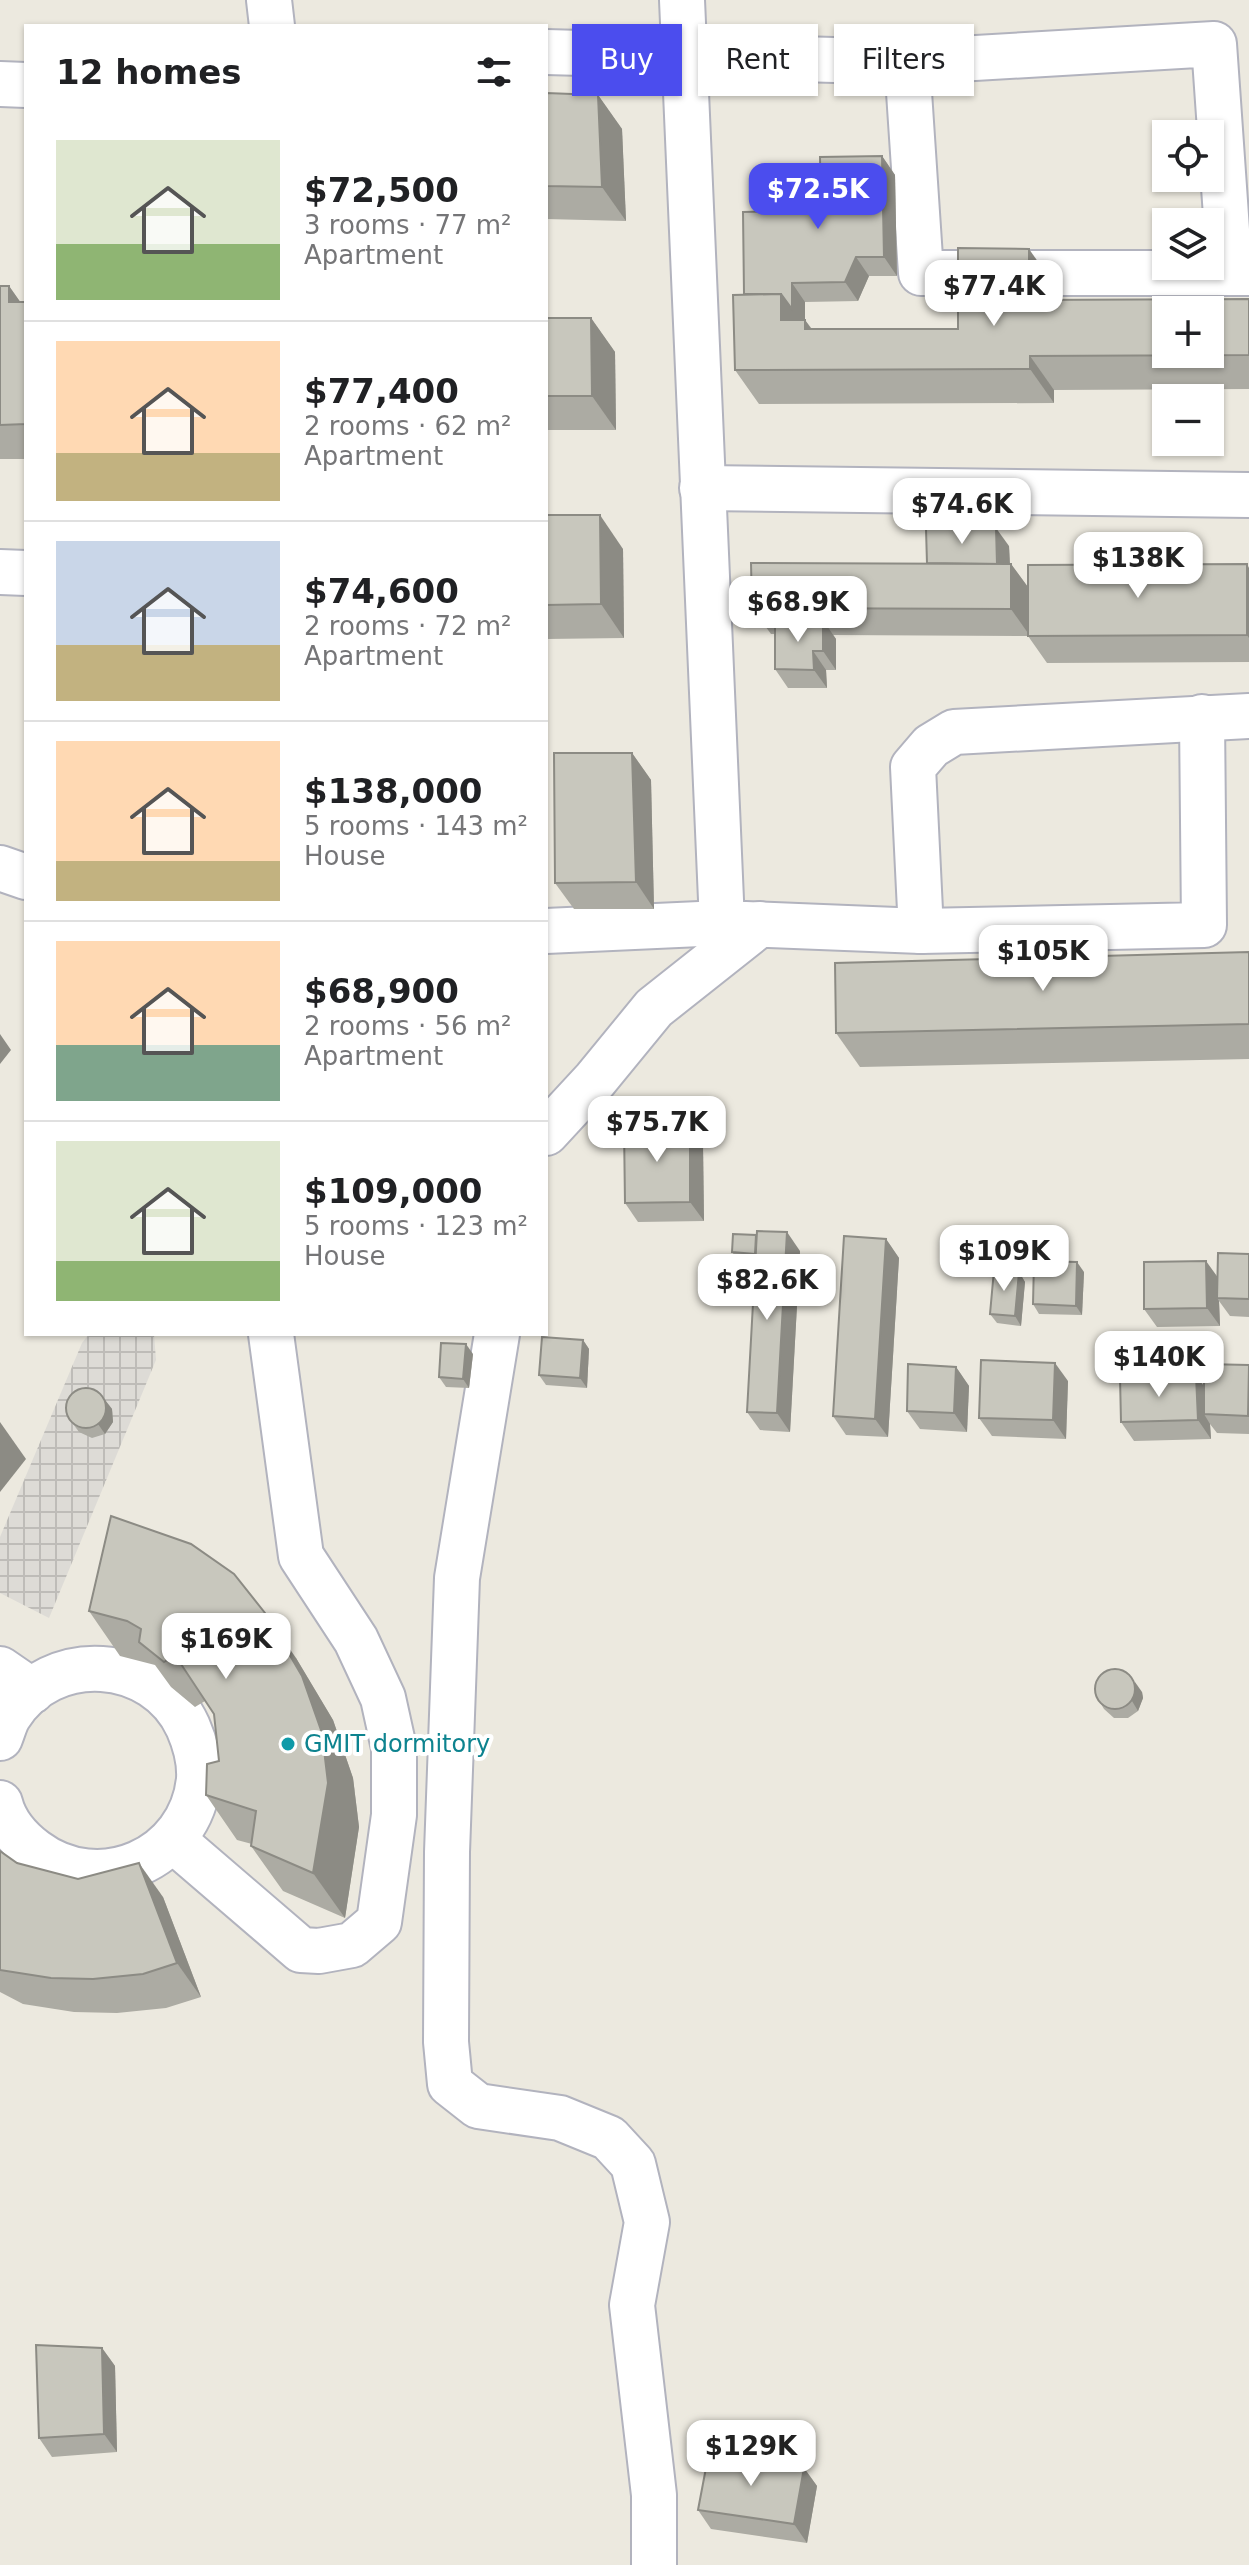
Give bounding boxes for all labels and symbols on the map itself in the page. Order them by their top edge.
pin: $72.5K [753,163,883,231]
pin: $77.4K [929,260,1059,328]
pin: $74.6K [897,478,1027,546]
pin: $138K [1082,532,1194,600]
pin: $68.9K [733,576,863,644]
pin: $105K [987,925,1099,993]
pin: $75.7K [592,1096,722,1164]
pin: $109K [948,1225,1060,1293]
pin: $82.6K [702,1254,832,1322]
pin: $140K [1103,1331,1215,1399]
pin: $169K [170,1613,282,1681]
place label: GMIT dormitory [304,1730,490,1758]
marker: GMIT dormitory [279,1735,297,1753]
pin: $129K [695,2420,807,2488]

